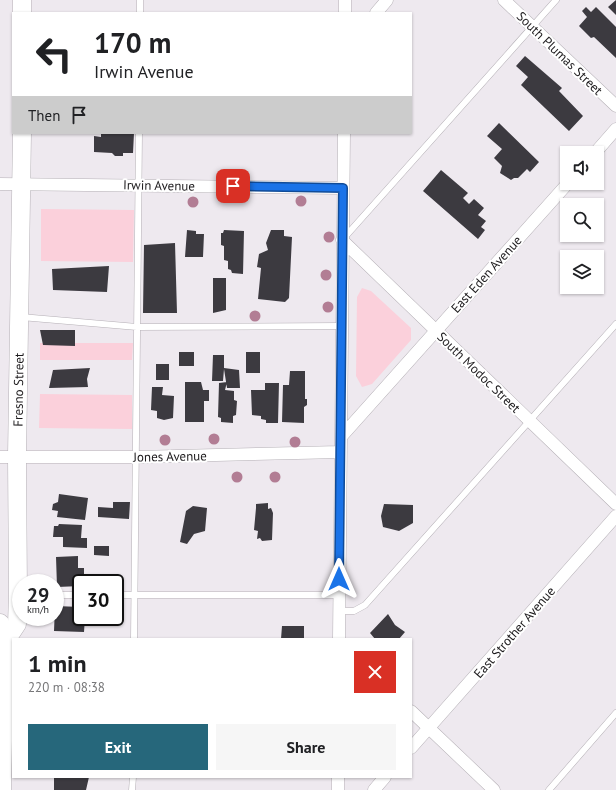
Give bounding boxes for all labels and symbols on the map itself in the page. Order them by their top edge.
street label: South Plumas Street [513,8,607,99]
pin [216,169,250,203]
street label: Irwin Avenue [123,176,195,195]
street label: East Eden Avenue [447,232,526,316]
street label: South Modoc Street [433,328,524,417]
street label: Fresno Street [9,352,28,427]
street label: Jones Avenue [132,447,207,466]
position arrow [318,558,360,600]
speed limit sign: 30 [72,574,124,626]
street label: East Strother Avenue [470,583,559,682]

